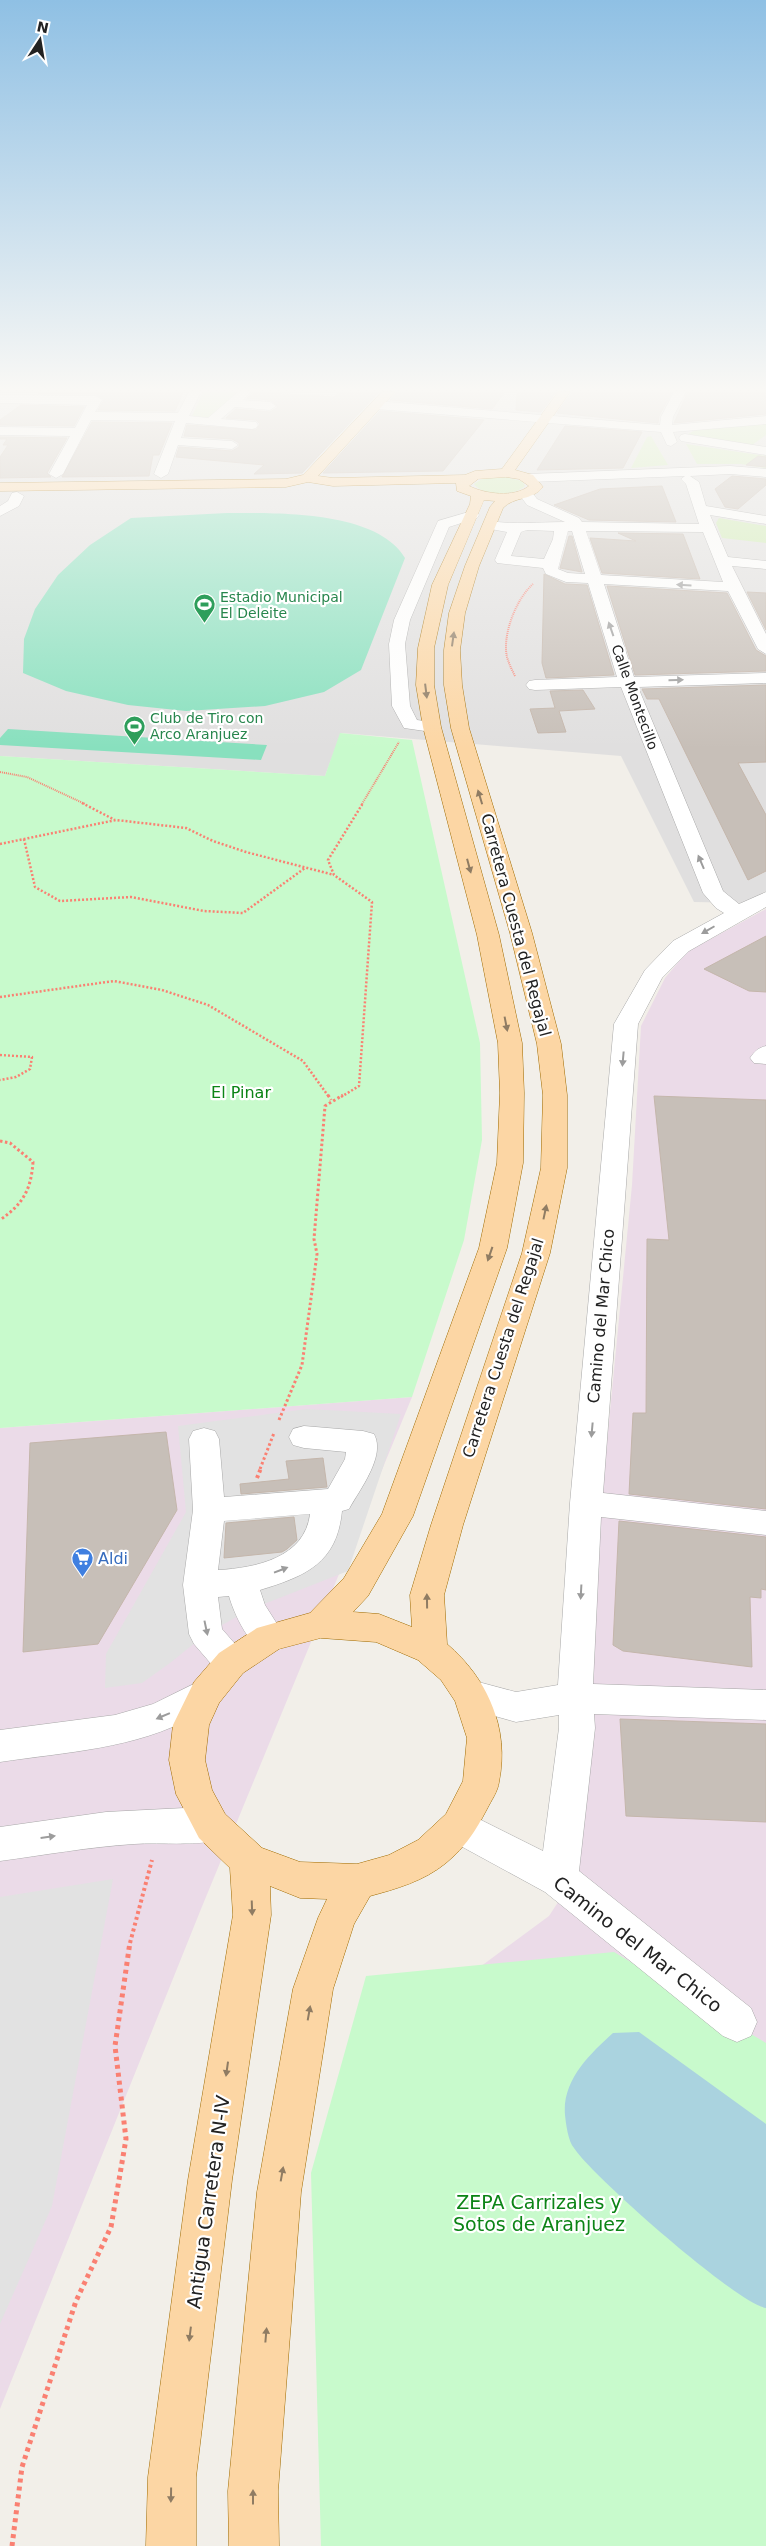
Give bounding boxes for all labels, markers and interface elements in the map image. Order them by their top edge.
north arrow [15,15,65,65]
text: N [35,18,50,36]
one-way arrow [676,580,692,588]
place label: Estadio Municipal El Deleite [220,589,343,621]
sports icon: Estadio Municipal El Deleite [192,593,216,624]
one-way arrow [606,621,614,636]
one-way arrow [450,630,458,646]
street label: Calle Montecillo [609,642,661,752]
one-way arrow [668,676,684,684]
one-way arrow [423,683,431,699]
place label: Club de Tiro con Arco Aranjuez [150,710,263,742]
sports icon: Club de Tiro con Arco Aranjuez [122,714,146,745]
one-way arrow [476,790,484,805]
street label: Carretera Cuesta del Regajal [477,811,555,1039]
one-way arrow [696,855,704,869]
one-way arrow [466,858,474,873]
one-way arrow [702,926,715,935]
one-way arrow [502,1016,510,1031]
one-way arrow [619,1051,627,1067]
park label: El Pinar [211,1083,271,1102]
one-way arrow [541,1203,549,1219]
street label: Camino del Mar Chico [584,1228,618,1404]
street label: Carretera Cuesta del Regajal [458,1236,548,1460]
one-way arrow [486,1246,494,1261]
one-way arrow [588,1422,596,1438]
supermarket icon: Aldi [70,1546,94,1577]
place label: Aldi [98,1549,128,1568]
one-way arrow [274,1565,289,1573]
one-way arrow [576,1584,584,1600]
one-way arrow [423,1593,431,1609]
one-way arrow [202,1620,210,1635]
one-way arrow [156,1712,170,1720]
one-way arrow [41,1833,57,1841]
street label: Camino del Mar Chico [549,1871,727,2017]
one-way arrow [248,1901,256,1917]
one-way arrow [306,2005,314,2021]
one-way arrow [222,2061,230,2077]
street label: Antigua Carretera N-IV [182,2094,234,2310]
one-way arrow [278,2165,286,2181]
park label: ZEPA Carrizales y Sotos de Aranjuez [453,2191,625,2235]
one-way arrow [186,2326,194,2342]
one-way arrow [263,2327,271,2343]
one-way arrow [167,2487,175,2503]
one-way arrow [249,2489,257,2505]

